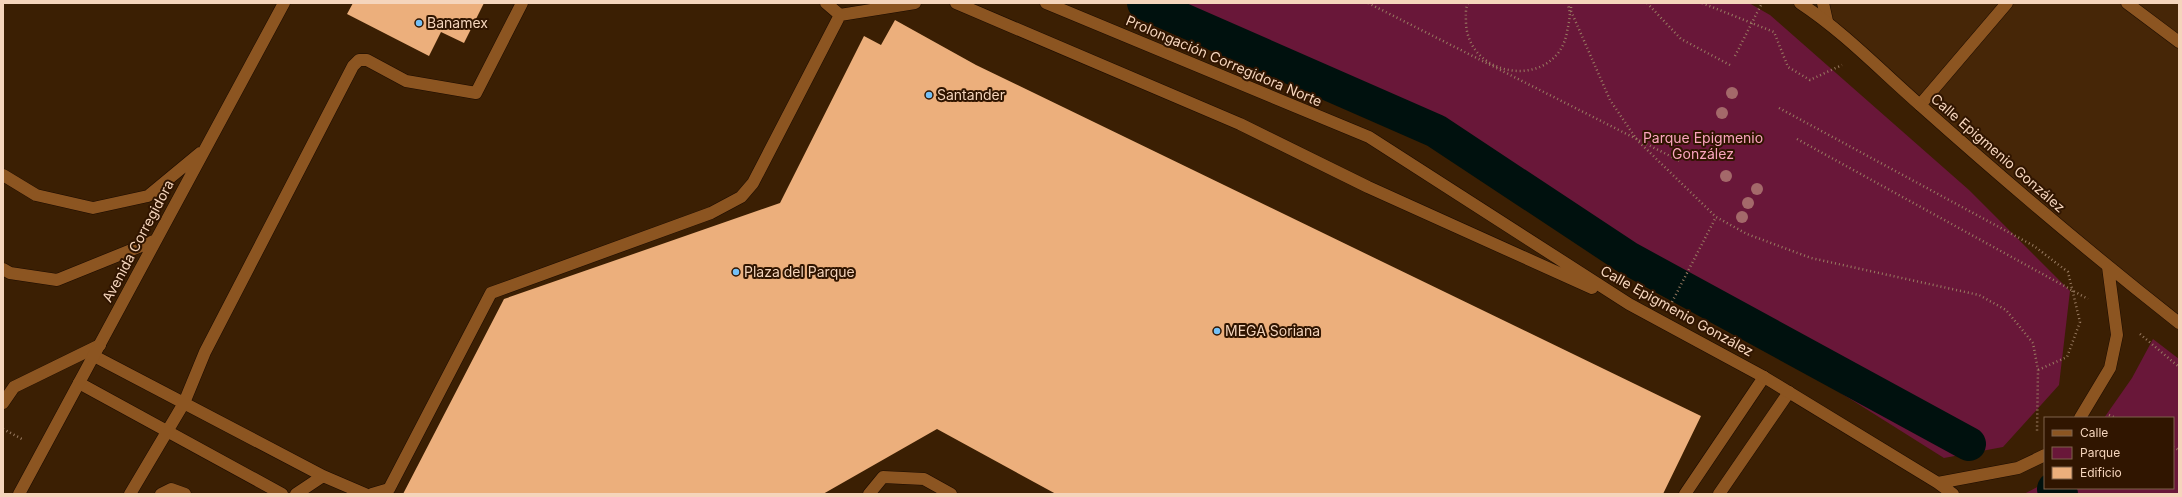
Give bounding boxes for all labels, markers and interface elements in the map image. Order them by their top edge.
street label: Prolongación Corregidora Norte [1124,11,1325,110]
place label: Banamex [427,14,488,31]
marker: Banamex [414,18,424,28]
place label: Santander [937,86,1005,103]
marker: Santander [924,90,934,100]
street label: Calle Epigmenio González [1928,90,2069,216]
park label: Parque Epigmenio González [1643,129,1763,162]
street label: Avenida Corregidora [98,177,177,305]
street label: Calle Epigmenio González [1598,261,1757,360]
place label: Plaza del Parque [744,263,855,280]
marker: Plaza del Parque [731,267,741,277]
place label: MEGA Soriana [1225,322,1320,339]
marker: MEGA Soriana [1212,326,1222,336]
legend [2044,417,2174,489]
text: Calle [2080,425,2108,440]
text: Parque [2080,445,2120,460]
text: Edificio [2080,465,2122,480]

